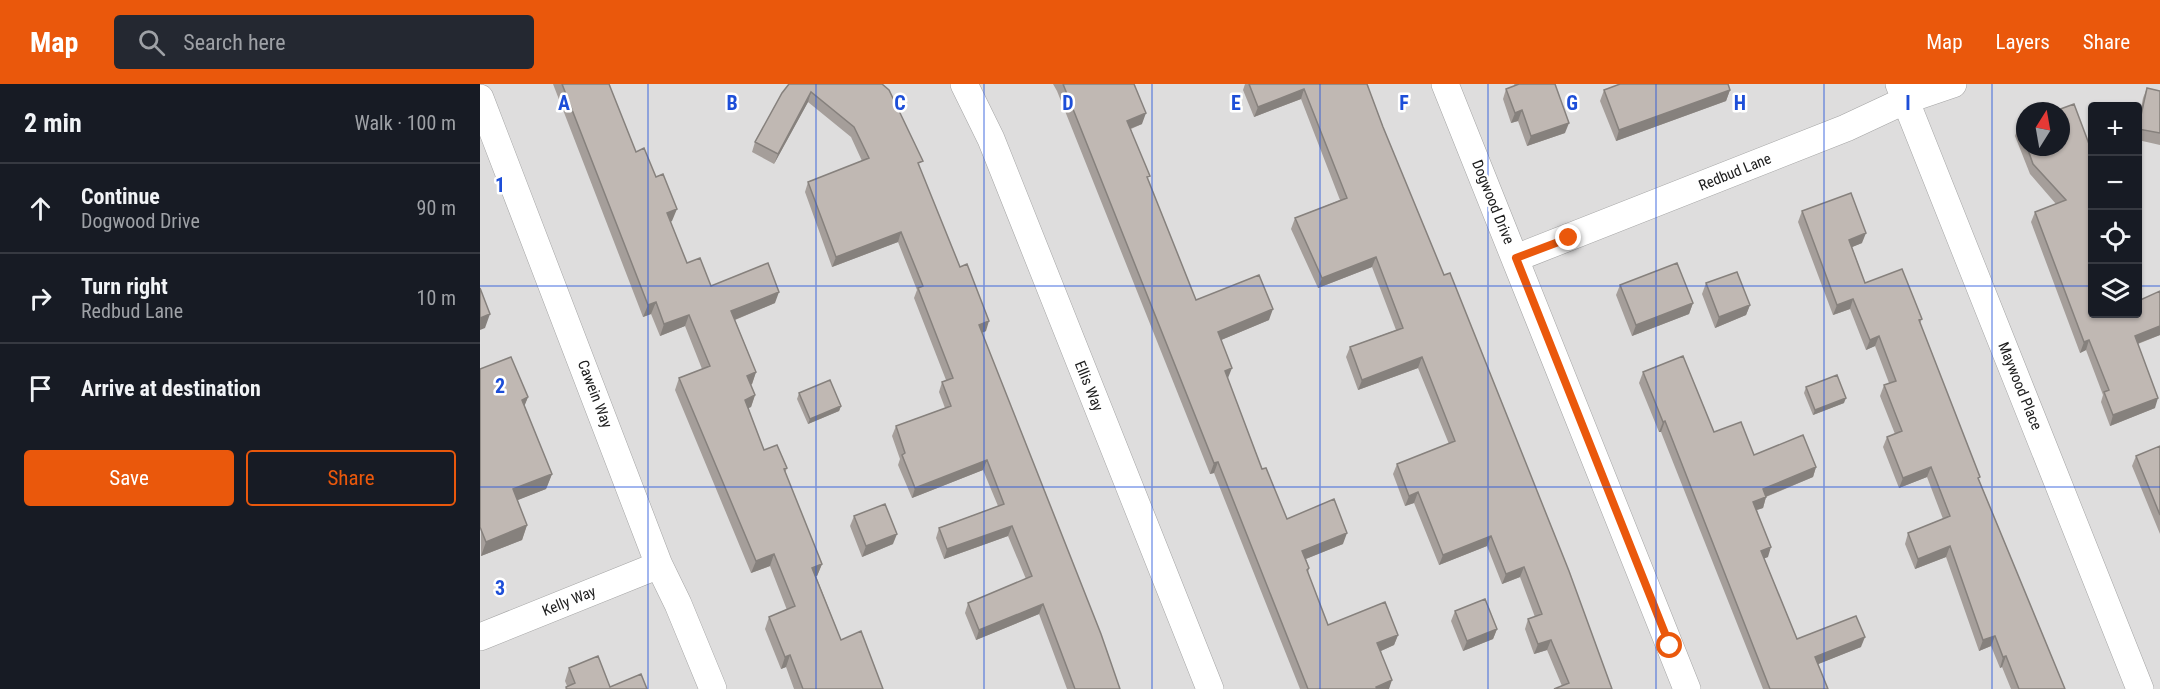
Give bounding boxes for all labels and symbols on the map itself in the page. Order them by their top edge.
text: A [558,91,570,115]
text: B [726,91,738,115]
text: C [894,91,906,115]
text: D [1062,91,1074,115]
text: E [1231,91,1241,115]
text: F [1399,91,1409,115]
text: G [1566,91,1578,115]
text: H [1734,91,1746,115]
text: I [1905,91,1911,115]
north arrow [2016,102,2070,156]
street label: Redbud Lane [1696,149,1774,195]
street label: Dogwood Drive [1468,157,1518,247]
text: 1 [495,173,505,197]
route end [1555,224,1581,250]
street label: Maywood Place [1994,339,2046,433]
street label: Cawein Way [574,358,616,430]
street label: Ellis Way [1071,358,1107,414]
text: 2 [495,374,505,398]
text: 3 [495,576,505,600]
street label: Kelly Way [540,582,598,620]
route start [1656,632,1682,658]

